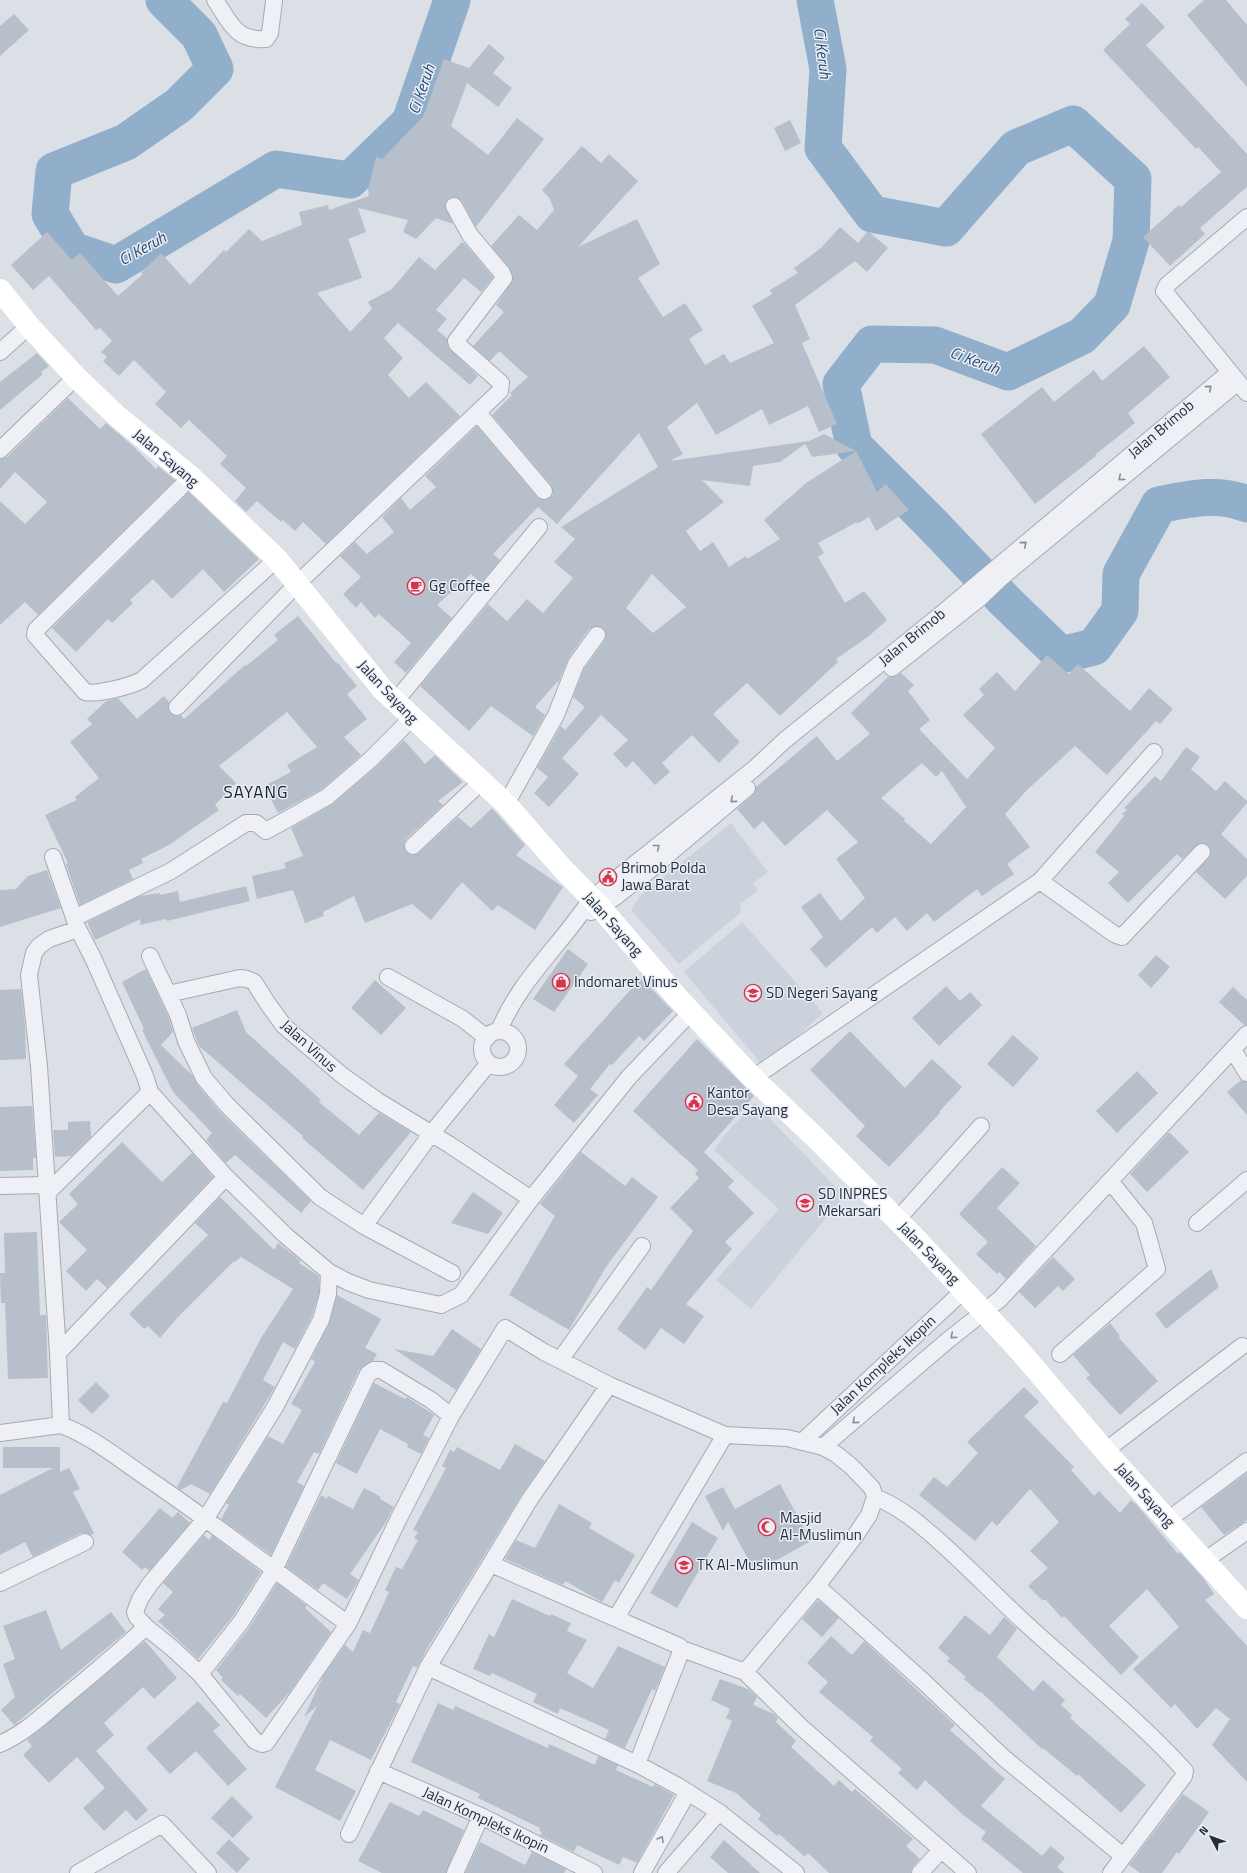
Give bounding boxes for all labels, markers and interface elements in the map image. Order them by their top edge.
water label: Ci Keruh [808,26,838,81]
water label: Ci Keruh [401,60,441,117]
water label: Ci Keruh [114,225,171,271]
water label: Ci Keruh [947,340,1004,380]
one-way arrow [1205,386,1212,393]
street label: Jalan Brimob [1123,394,1199,463]
street label: Jalan Sayang [128,423,205,492]
one-way arrow [1119,474,1126,481]
one-way arrow [1019,542,1027,549]
place label: Gg Coffee [429,574,490,597]
cafe icon: Gg Coffee [406,576,426,596]
street label: Jalan Brimob [873,602,950,671]
street label: Jalan Sayang [353,655,424,729]
district label: SAYANG [224,779,288,805]
one-way arrow [730,795,738,802]
one-way arrow [652,845,659,852]
place label: Brimob Polda Jawa Barat [621,856,707,896]
public building icon: Brimob Polda Jawa Barat [598,867,618,887]
street label: Jalan Sayang [578,886,649,961]
place label: Indomaret Vinus [574,970,678,993]
shop icon: Indomaret Vinus [551,972,571,992]
place label: SD Negeri Sayang [766,981,878,1004]
school or university icon: SD Negeri Sayang [743,983,763,1003]
street label: Jalan Vinus [276,1014,343,1077]
place label: Kantor Desa Sayang [707,1081,788,1121]
public building icon: Kantor Desa Sayang [684,1092,704,1112]
place label: SD INPRES Mekarsari [818,1182,887,1222]
school or university icon: SD INPRES Mekarsari [795,1193,815,1213]
street label: Jalan Sayang [893,1216,966,1290]
street label: Jalan Kompleks Ikopin [825,1309,941,1420]
one-way arrow [951,1332,958,1339]
one-way arrow [852,1416,859,1423]
street label: Jalan Sayang [1110,1457,1181,1532]
place label: Masjid Al-Muslimun [780,1506,862,1546]
mosque icon: Masjid Al-Muslimun [757,1517,777,1537]
place label: TK Al-Muslimun [697,1553,799,1576]
school or university icon: TK Al-Muslimun [674,1555,694,1575]
street label: Jalan Kompleks Ikopin [419,1780,553,1859]
north arrow [1191,1817,1231,1857]
text: N [1195,1822,1212,1839]
one-way arrow [657,1836,664,1843]

